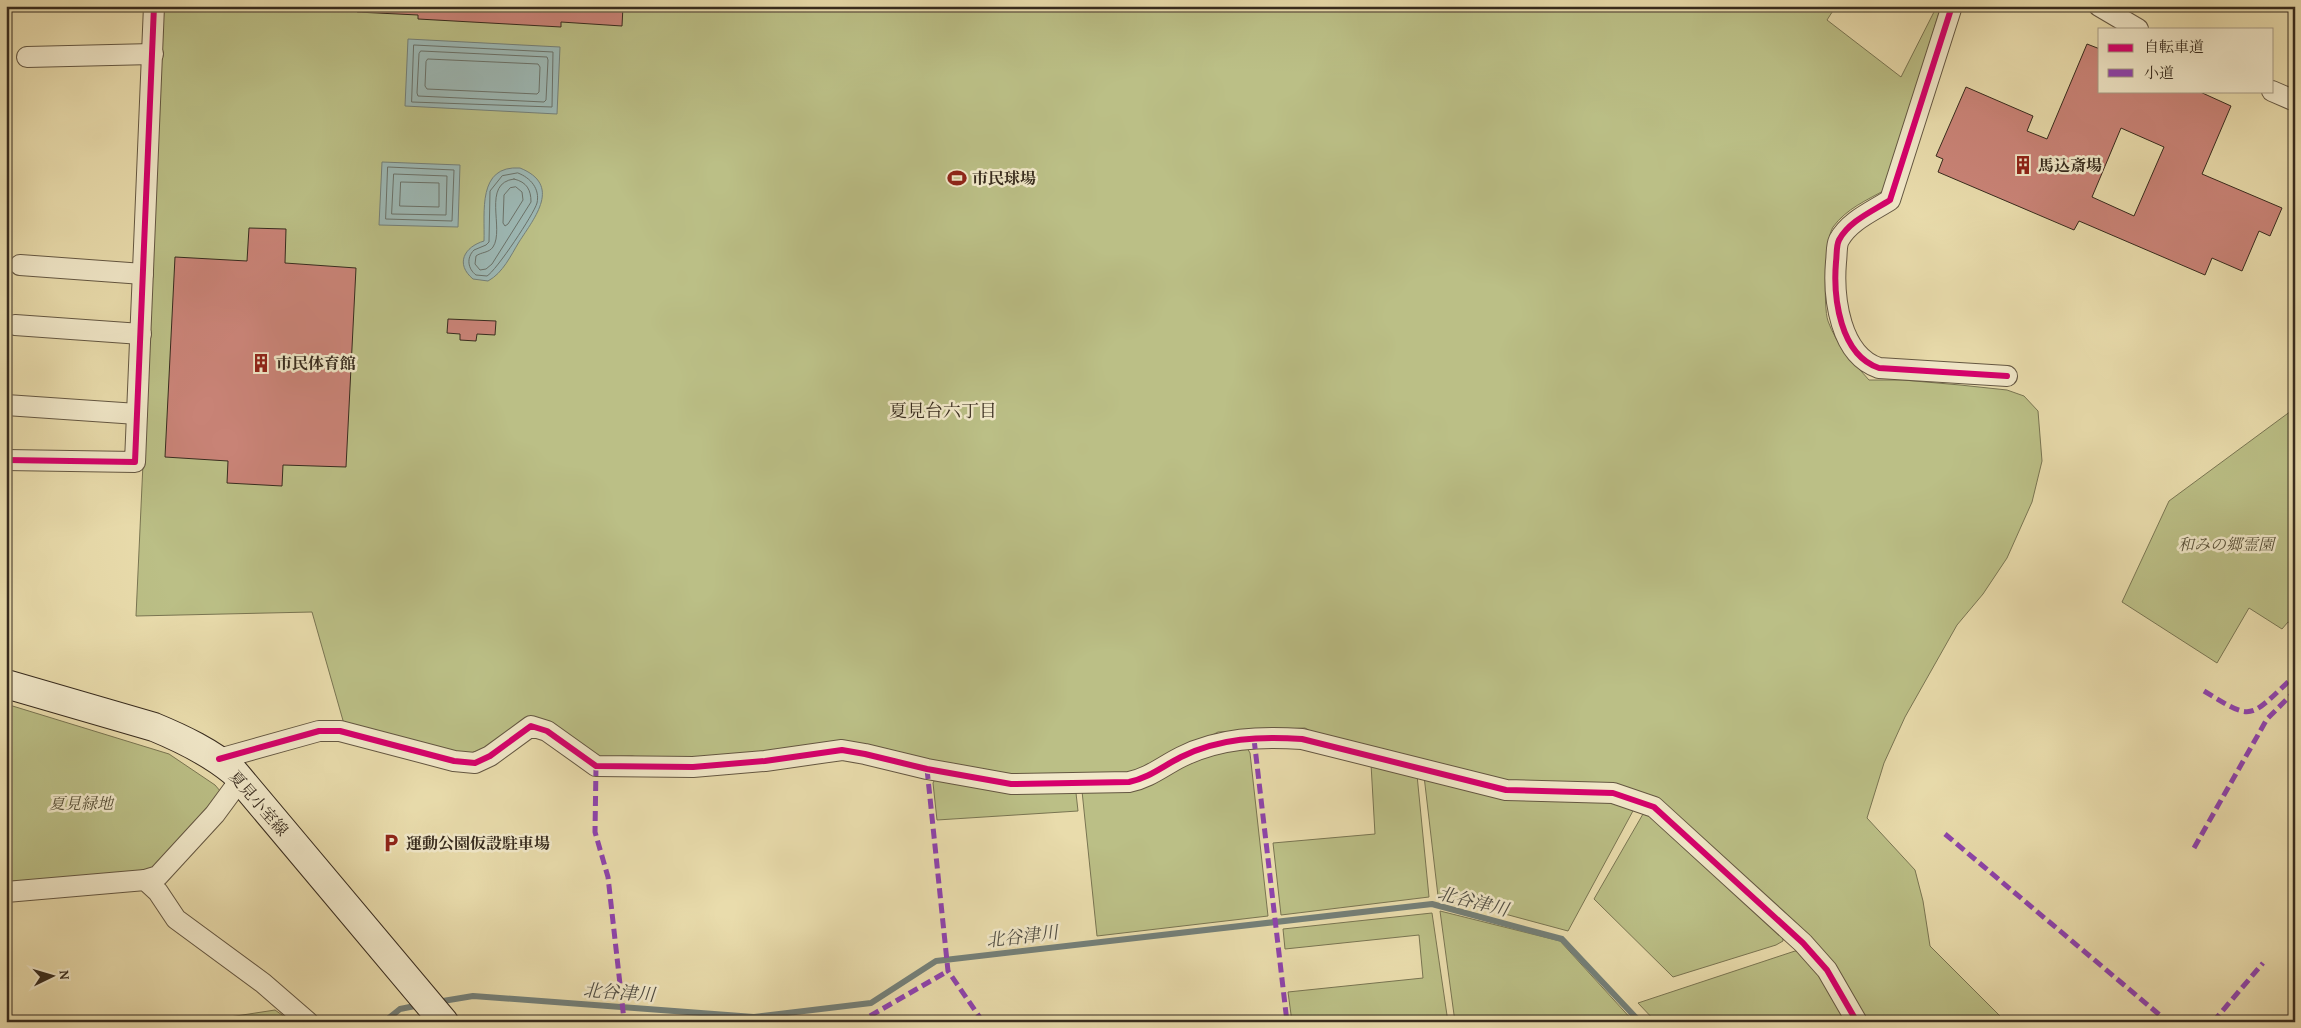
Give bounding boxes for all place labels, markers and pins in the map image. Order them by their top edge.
place label: 馬込斎場 [2038,153,2102,177]
building icon: 馬込斎場 [2012,154,2034,176]
place label: 市民球場 [972,166,1036,190]
sports icon: 市民球場 [946,167,968,189]
place label: 市民体育館 [276,351,356,375]
building icon: 市民体育館 [250,352,272,374]
place label: 運動公園仮設駐車場 [406,831,550,855]
parking icon: 運動公園仮設駐車場 [380,832,402,854]

